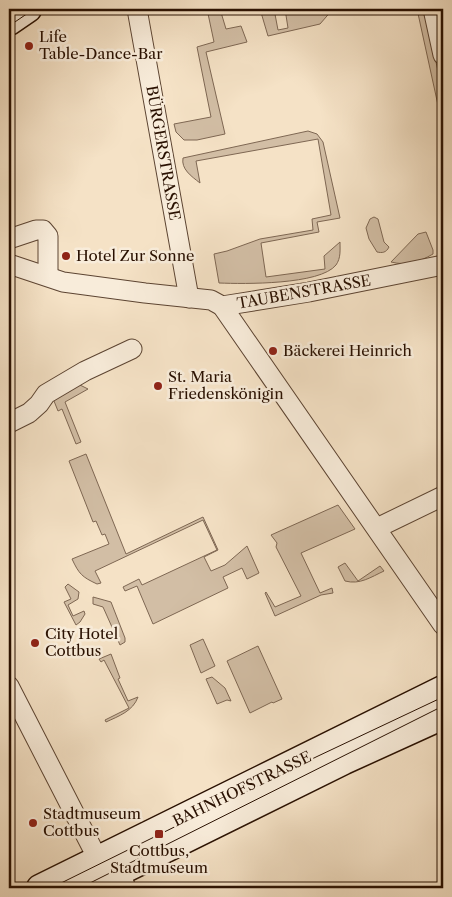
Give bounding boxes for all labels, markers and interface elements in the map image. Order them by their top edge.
place label: Life Table-Dance-Bar [39,27,163,63]
marker: Life Table-Dance-Bar [23,40,35,52]
street label: BÜRGERSTRASSE [142,84,185,222]
place label: Hotel Zur Sonne [76,246,194,265]
marker: Hotel Zur Sonne [60,250,72,262]
street label: TAUBENSTRASSE [235,270,373,313]
place label: Bäckerei Heinrich [283,341,412,360]
marker: Bäckerei Heinrich [267,345,279,357]
place label: St. Maria Friedenskönigin [168,367,284,403]
marker: St. Maria Friedenskönigin [152,380,164,392]
place label: City Hotel Cottbus [45,624,119,660]
marker: City Hotel Cottbus [29,637,41,649]
street label: BAHNHOFSTRASSE [169,747,314,830]
place label: Stadtmuseum Cottbus [43,804,141,840]
marker: Stadtmuseum Cottbus [27,817,39,829]
marker: Cottbus, Stadtmuseum [153,828,165,840]
place label: Cottbus, Stadtmuseum [110,841,208,877]

